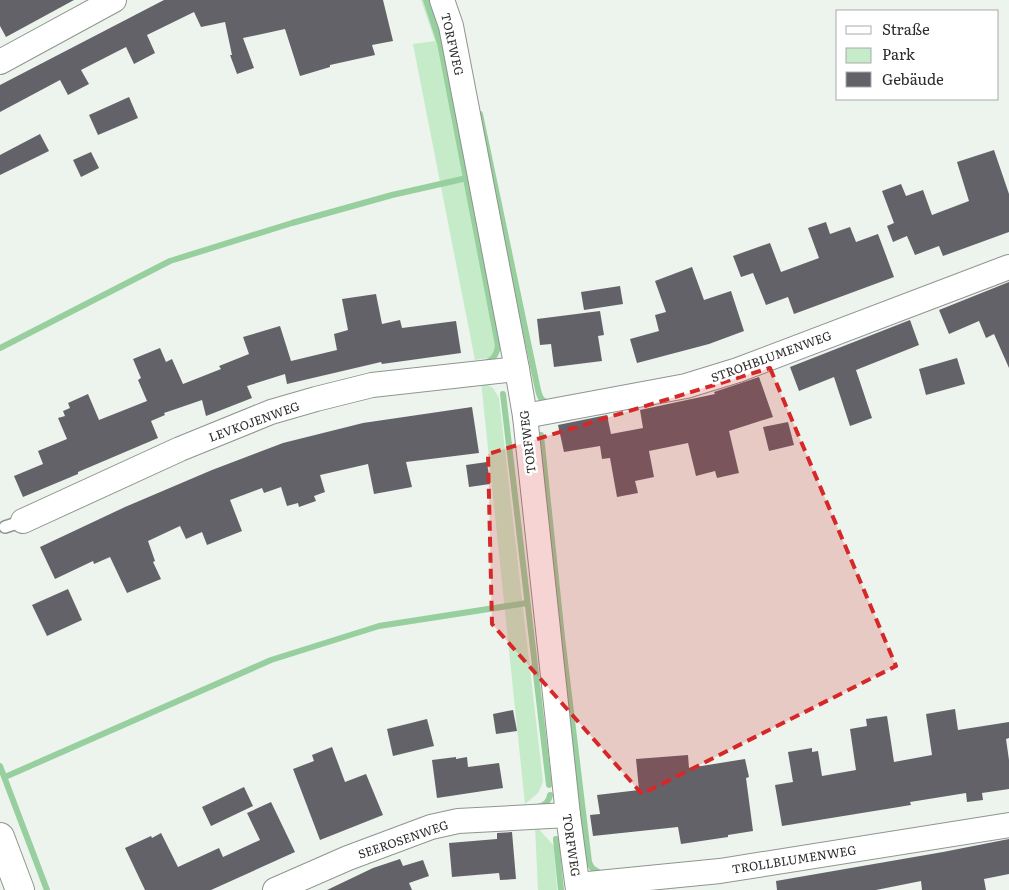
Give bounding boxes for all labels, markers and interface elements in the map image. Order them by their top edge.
legend [836,10,999,100]
street label: TORFWEG [437,11,469,77]
text: Straße [882,17,930,40]
text: Park [882,42,916,65]
text: Gebäude [882,67,944,90]
street label: STROHBLUMENWEG [708,326,834,386]
street label: LEVKOJENWEG [206,396,302,446]
street label: TORFWEG [514,409,540,475]
street label: TORFWEG [559,812,585,878]
street label: SEEROSENWEG [355,815,451,863]
street label: TROLLBLUMENWEG [731,840,857,878]

